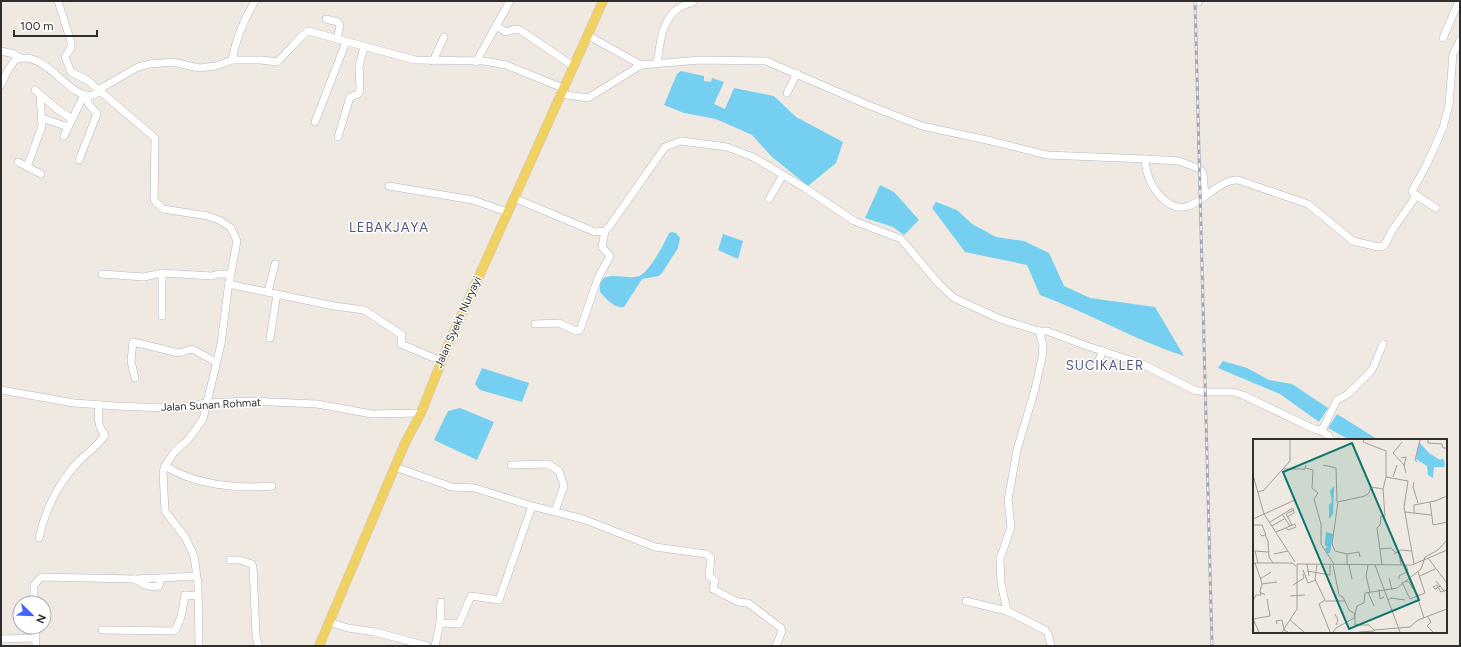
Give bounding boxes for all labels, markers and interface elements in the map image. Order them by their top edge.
scale bar [14,12,97,38]
text: 100 m [20,19,54,33]
district label: LEBAKJAYA [349,220,429,235]
street label: Jalan Syekh Nuryayi [432,274,484,370]
district label: SUCIKALER [1066,358,1144,373]
street label: Jalan Sunan Rohmat [161,396,261,414]
inset map [1253,439,1447,633]
north arrow [12,595,52,635]
text: N [33,612,48,625]

